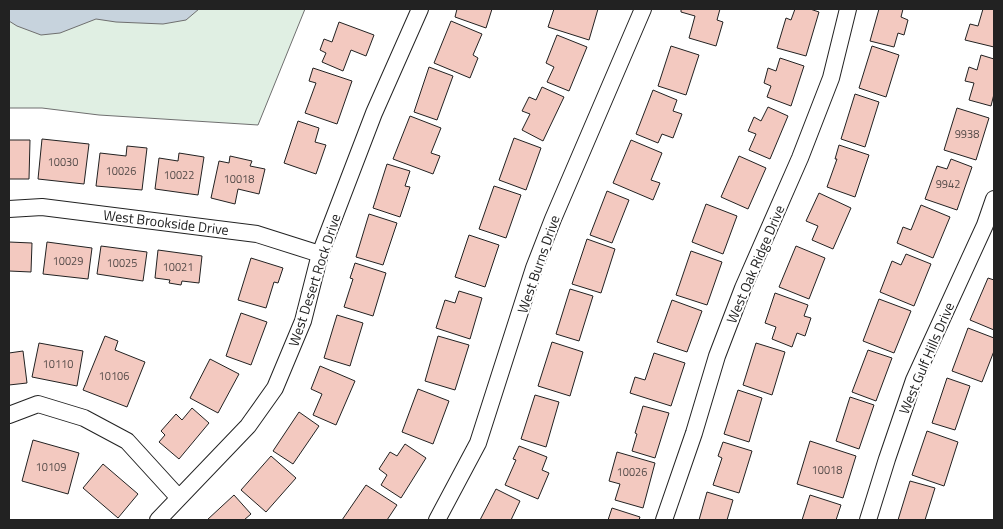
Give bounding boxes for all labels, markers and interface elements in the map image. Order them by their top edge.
house number: 9938 [955,126,979,142]
house number: 10030 [48,154,78,170]
house number: 10026 [106,163,136,179]
house number: 10022 [164,167,194,183]
house number: 10018 [224,171,254,187]
house number: 9942 [936,176,960,192]
street label: West Oak Ridge Drive [721,202,789,326]
street label: West Brookside Drive [102,204,230,240]
street label: West Desert Rock Drive [283,211,345,349]
street label: West Burns Drive [511,212,565,316]
house number: 10029 [53,253,83,269]
house number: 10025 [107,255,137,271]
house number: 10021 [163,259,193,275]
street label: West Gulf Hills Drive [893,299,959,417]
house number: 10110 [43,356,73,372]
house number: 10106 [99,368,129,384]
house number: 10109 [36,459,66,475]
house number: 10018 [812,462,842,478]
house number: 10026 [617,464,647,480]

